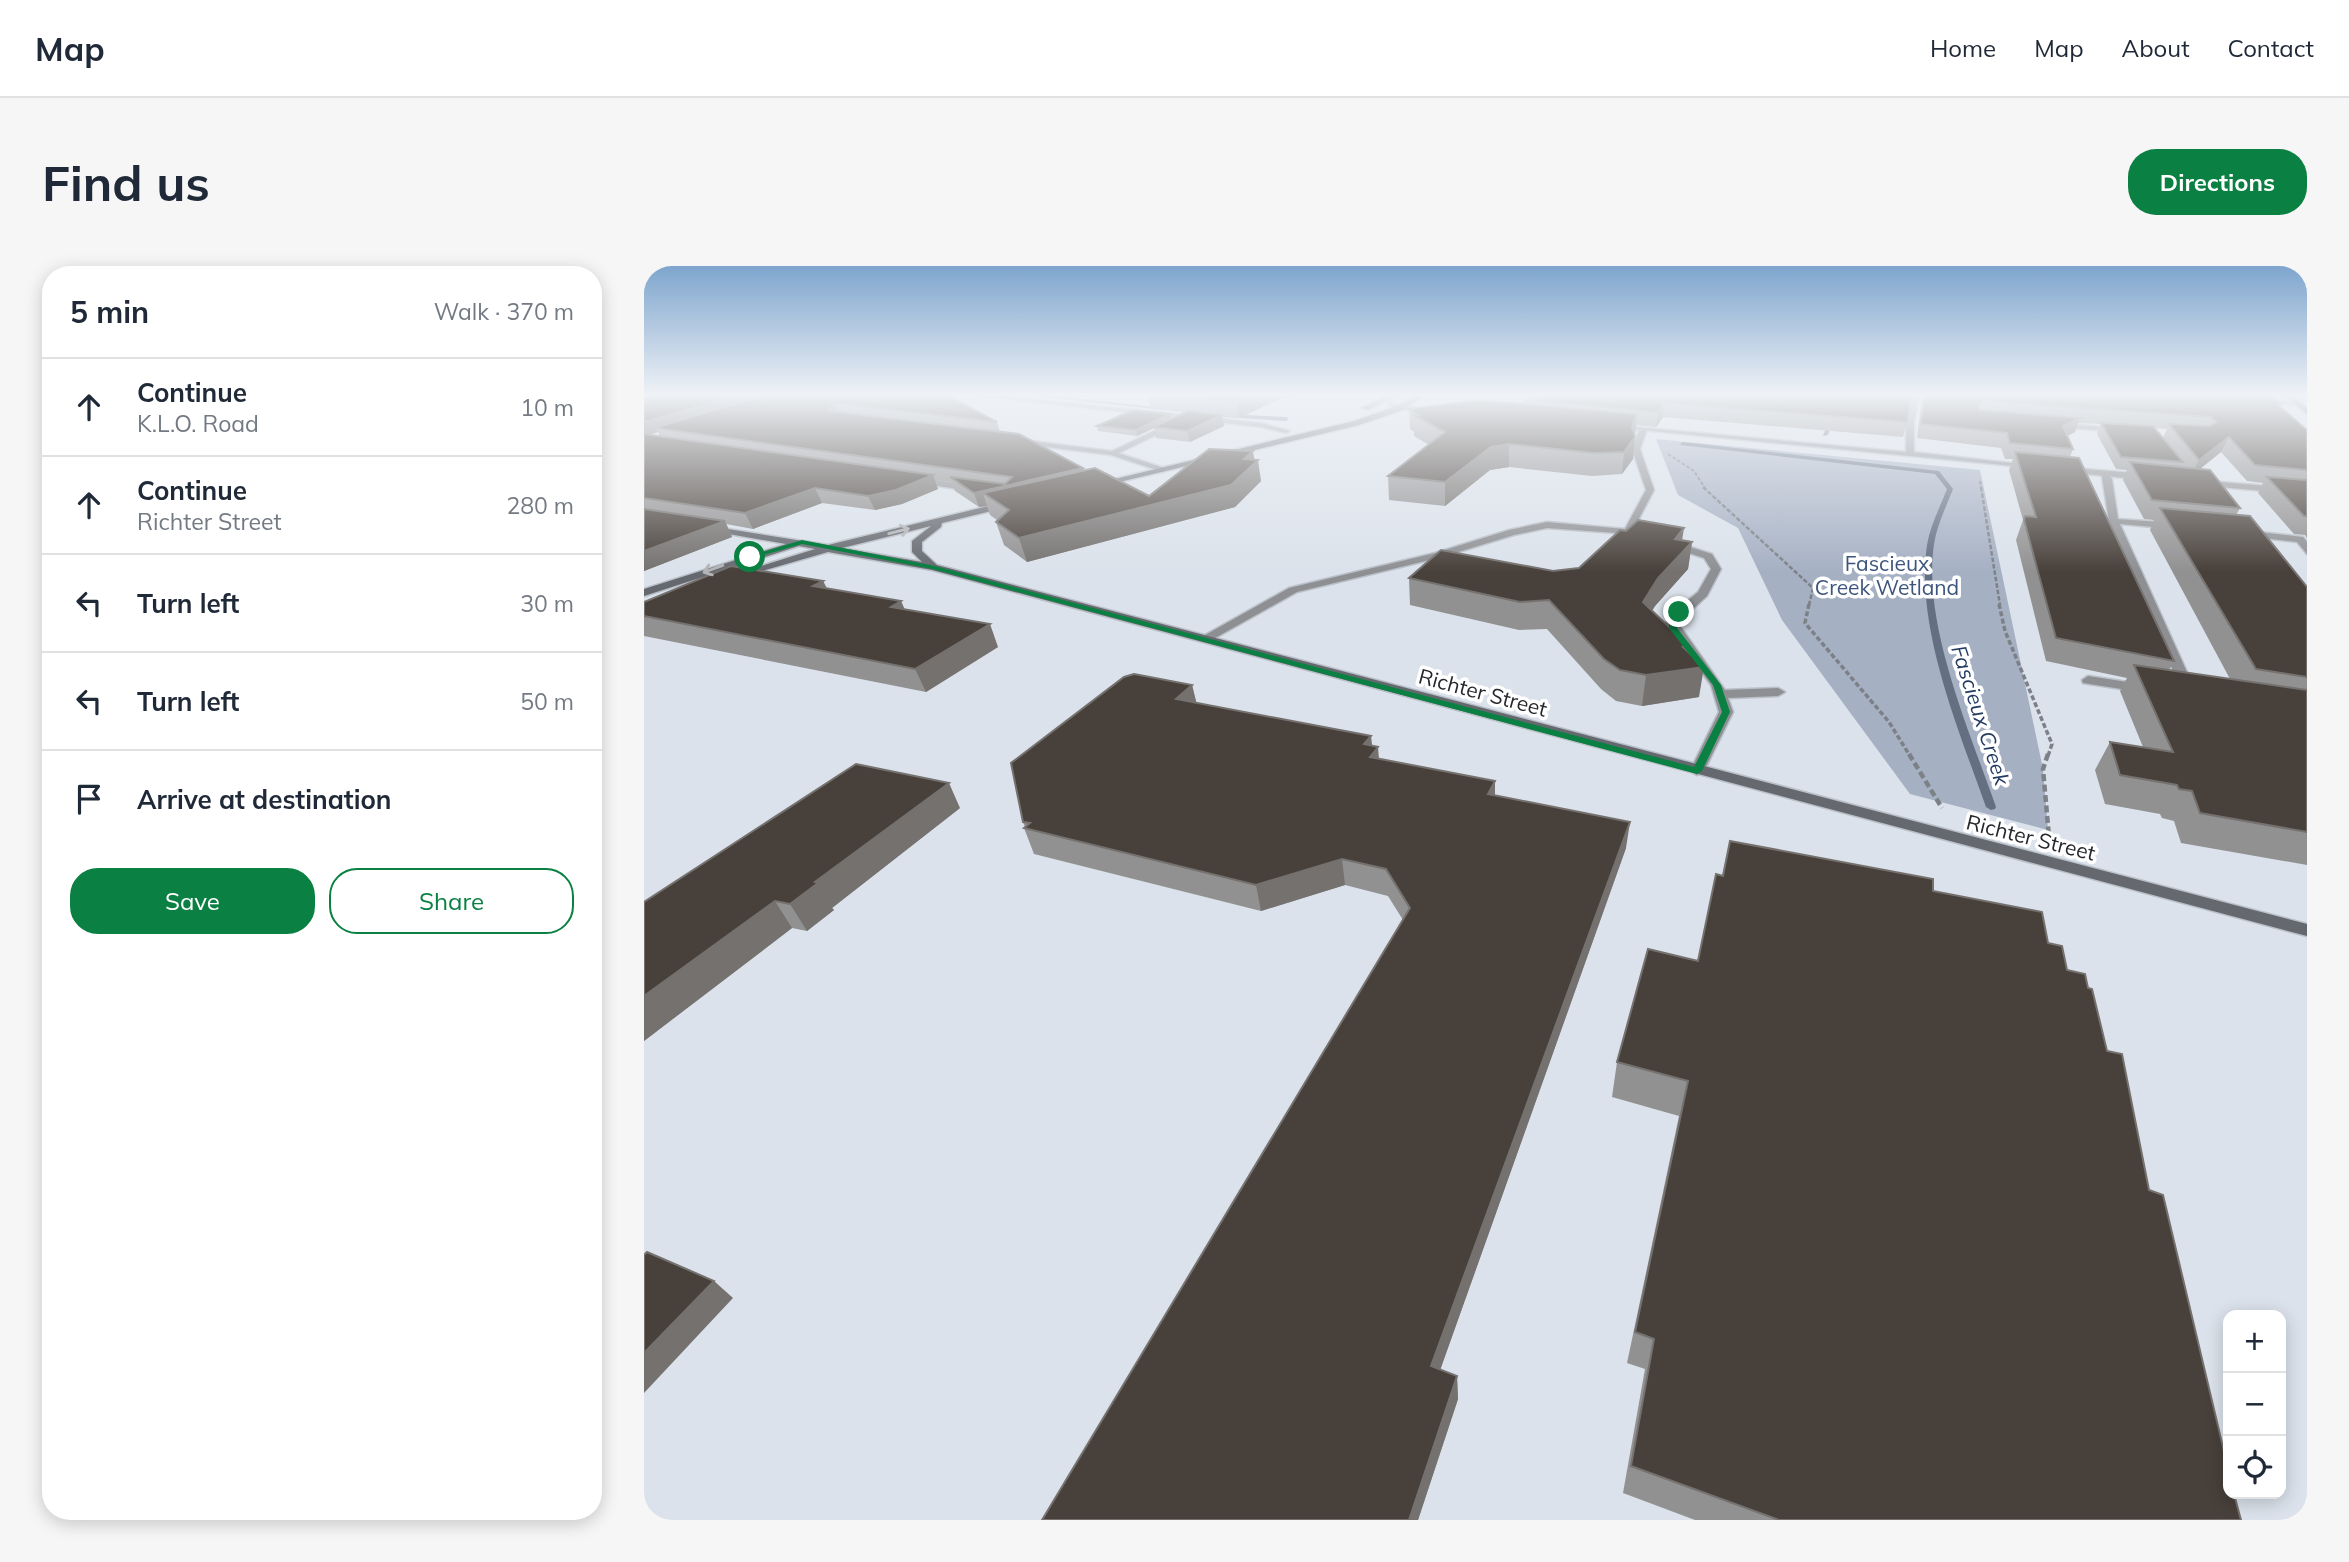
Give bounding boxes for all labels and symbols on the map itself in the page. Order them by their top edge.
one-way arrow [887,524,910,537]
route start [734,541,765,572]
park label: Fascieux Creek Wetland [1815,550,1959,600]
one-way arrow [702,564,724,576]
route end [1663,596,1694,627]
water label: Fascieux Creek [1946,642,2016,789]
street label: Richter Street [1416,662,1550,722]
street label: Richter Street [1964,808,2098,866]

